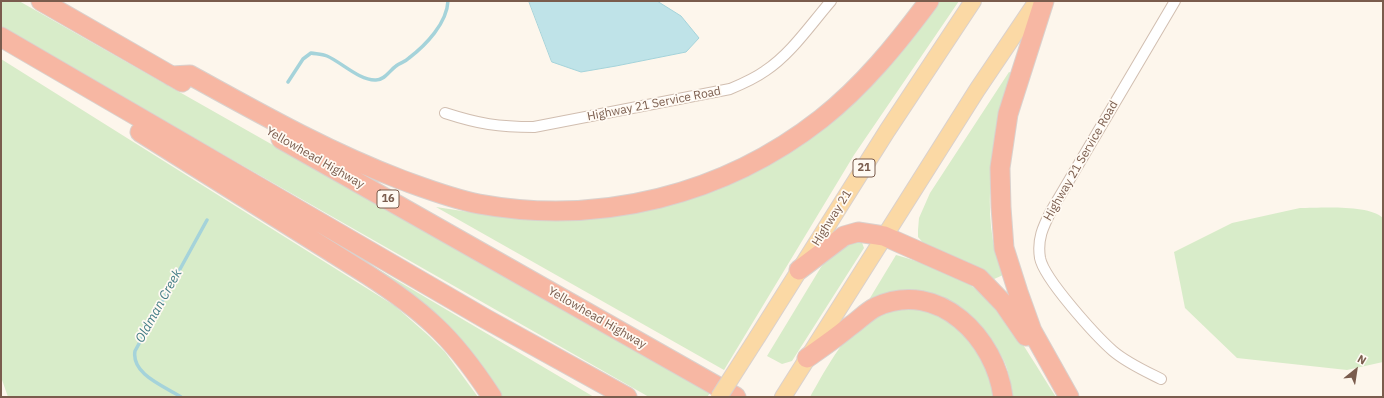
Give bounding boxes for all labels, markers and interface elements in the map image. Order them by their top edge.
street label: Highway 21 Service Road [586,84,722,124]
street label: Highway 21 Service Road [1041,98,1121,224]
street label: Yellowhead Highway [263,124,367,192]
road number: 21 [853,159,875,177]
street label: Highway 21 [809,187,855,249]
road number: 16 [377,190,399,208]
water label: Oldman Creek [132,267,186,345]
street label: Yellowhead Highway [545,284,649,352]
north arrow [1336,350,1376,390]
text: N [1355,352,1369,368]

